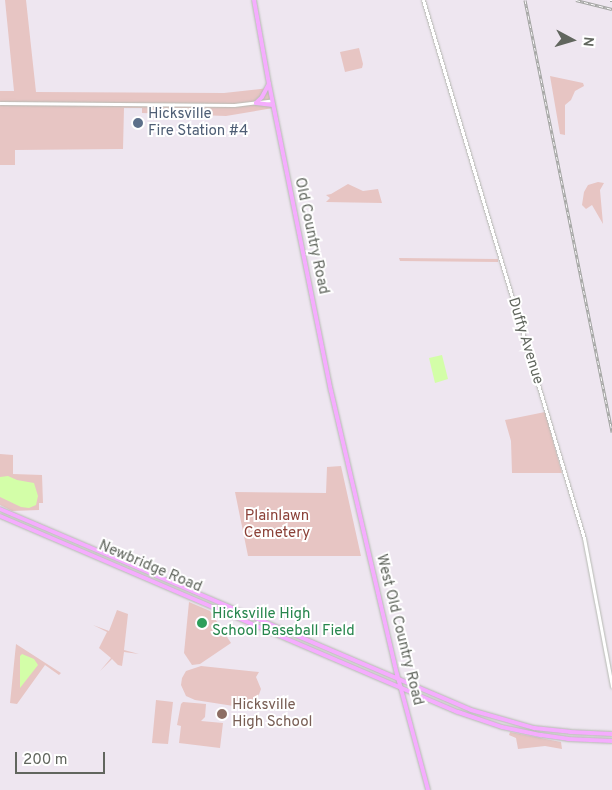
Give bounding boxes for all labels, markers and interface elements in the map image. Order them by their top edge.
north arrow [547,15,597,65]
text: N [578,36,596,48]
place label: Hicksville Fire Station #4 [148,105,248,140]
marker: Hicksville Fire Station #4 [132,117,144,129]
street label: Old Country Road [290,176,332,296]
street label: Duffy Avenue [503,295,547,387]
park label: Plainlawn Cemetery [244,507,310,542]
street label: Newbridge Road [96,537,204,597]
street label: West Old Country Road [371,552,427,708]
place label: Hicksville High School Baseball Field [212,605,355,640]
marker: Hicksville High School Baseball Field [196,617,208,629]
place label: Hicksville High School [232,696,313,731]
marker: Hicksville High School [216,708,228,720]
scale bar [18,742,108,774]
text: 200 m [23,751,68,770]

